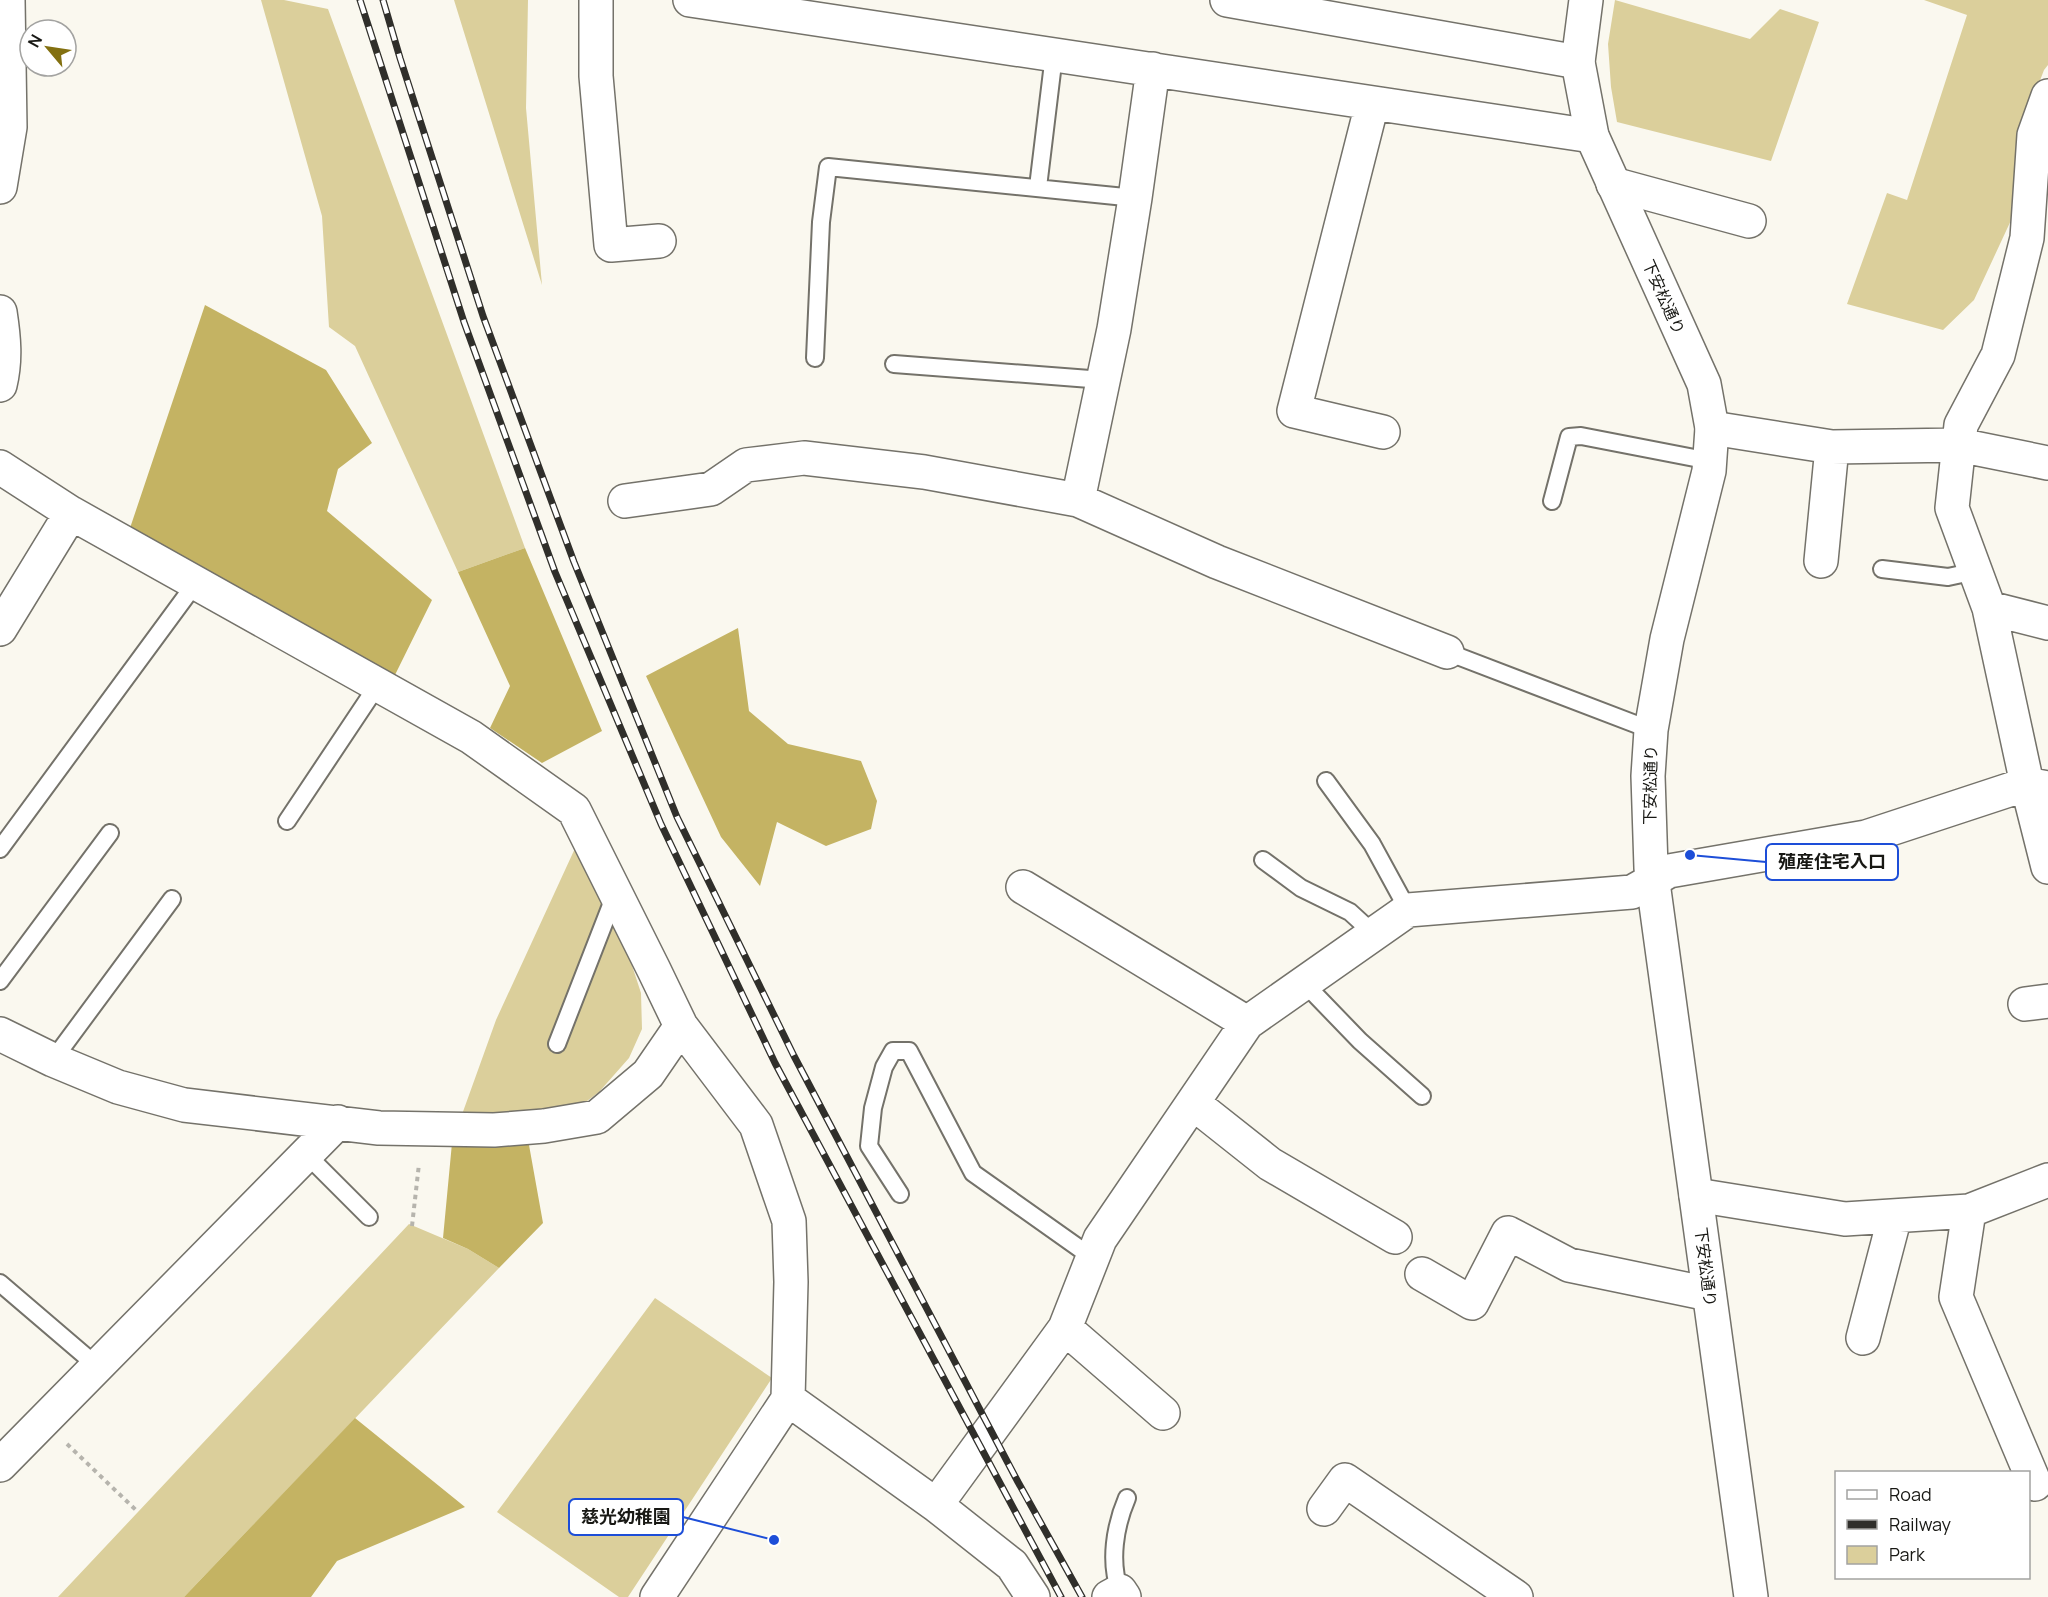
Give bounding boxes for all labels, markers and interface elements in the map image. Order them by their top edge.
north arrow [18,18,78,78]
text: N [22,30,47,51]
street label: 下安松通り [1638,256,1690,338]
street label: 下安松通り [1638,745,1662,825]
callout: 殖産住宅入口 [1766,844,1898,880]
text: 殖産住宅入口 [1778,849,1886,873]
street label: 下安松通り [1690,1226,1722,1308]
legend [1835,1471,2030,1579]
text: Road [1889,1482,1932,1506]
callout: 慈光幼稚園 [569,1499,683,1535]
text: 慈光幼稚園 [581,1504,671,1528]
text: Railway [1889,1512,1951,1536]
text: Park [1889,1542,1926,1566]

